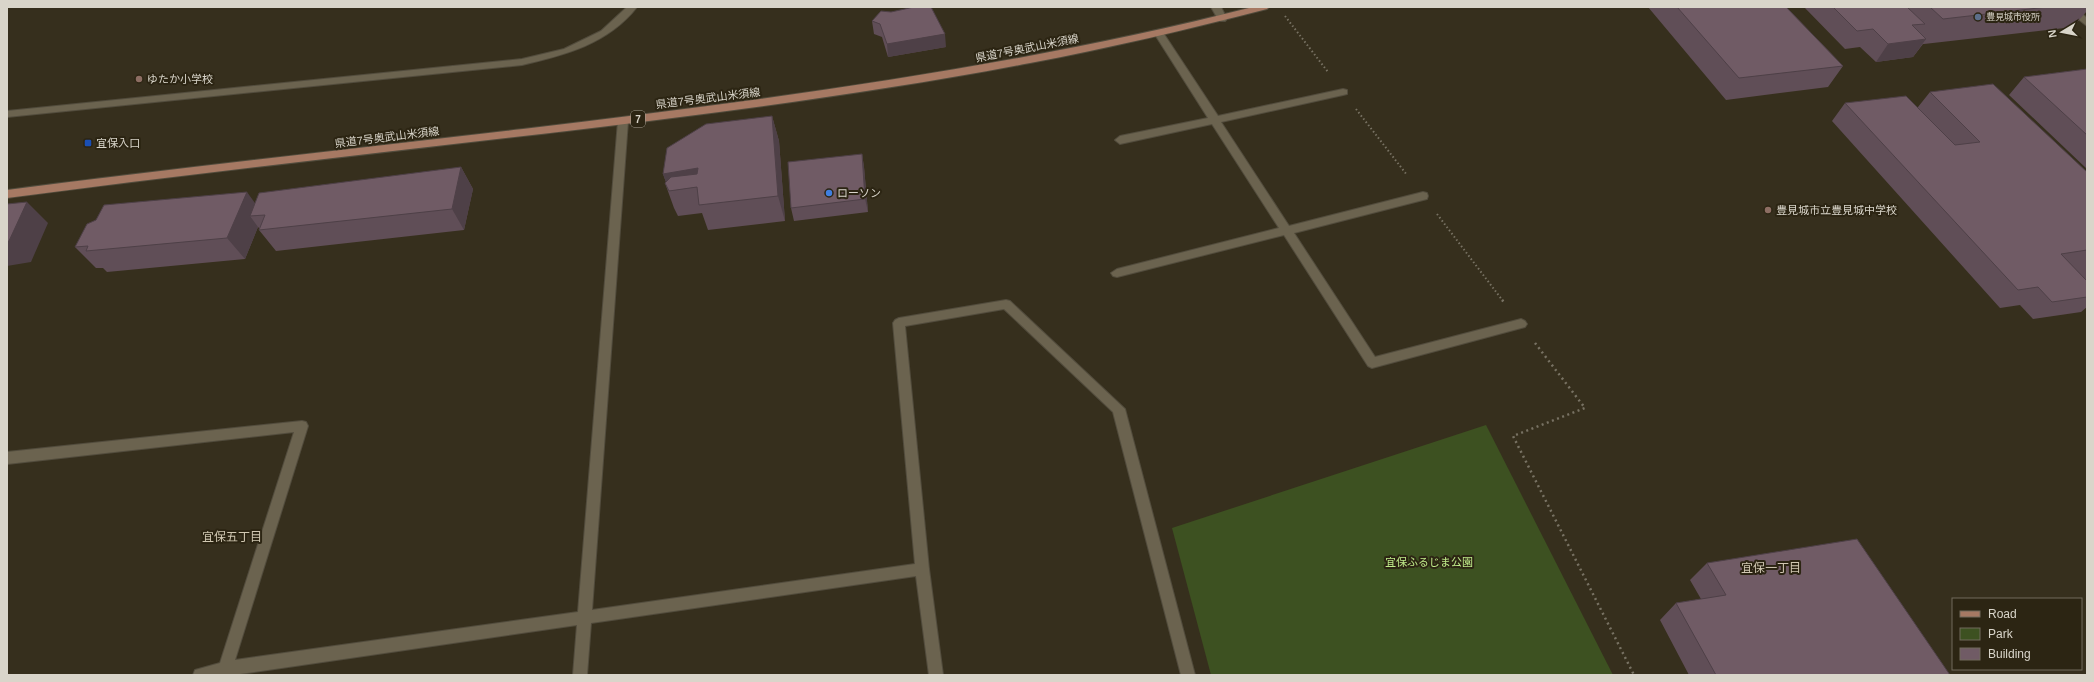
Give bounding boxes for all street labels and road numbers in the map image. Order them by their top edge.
street label: 県道7号奥武山米須線 [974,32,1080,64]
street label: 県道7号奥武山米須線 [655,86,761,110]
road number: 7 [631,111,645,127]
street label: 県道7号奥武山米須線 [334,125,440,149]

